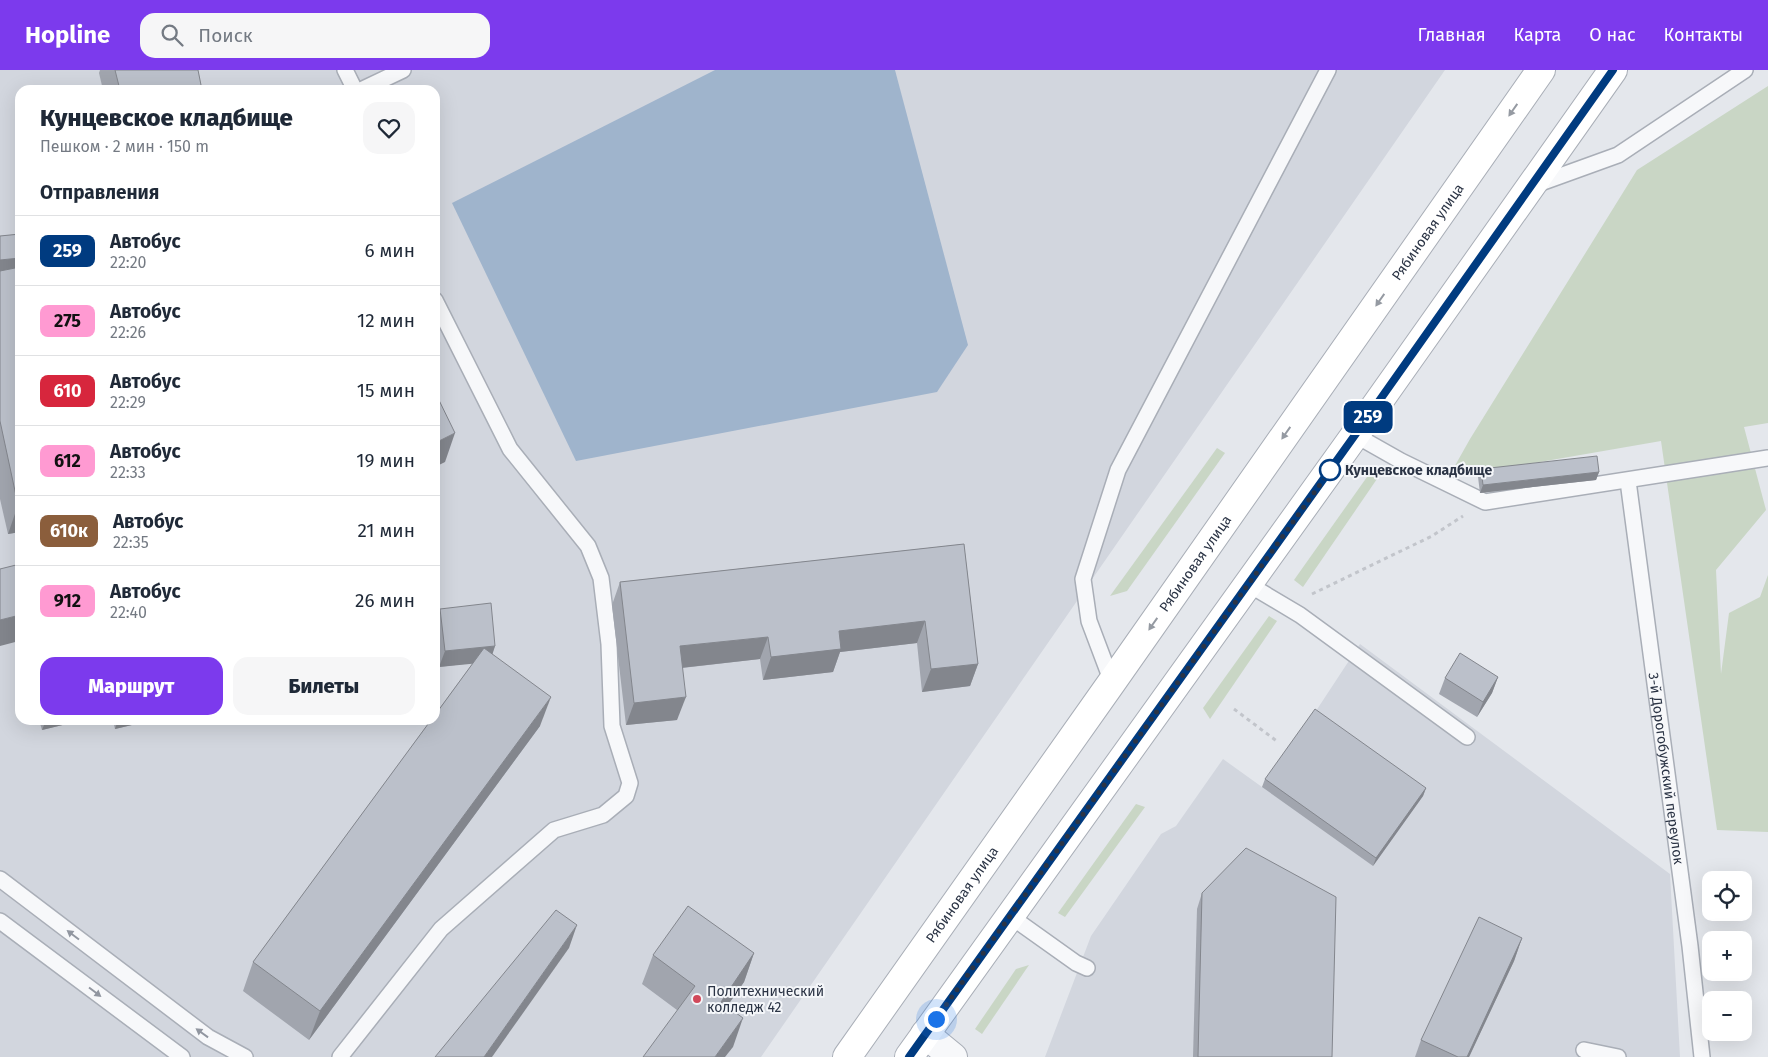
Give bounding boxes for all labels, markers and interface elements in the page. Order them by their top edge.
search box [140,13,490,58]
text: Hopline [25,21,110,49]
icon: search [158,21,186,49]
text: Поиск [198,24,253,47]
text: Главная [1418,24,1486,46]
text: Карта [1514,24,1561,46]
text: О нас [1589,24,1636,46]
text: Контакты [1664,24,1743,46]
button: heart [363,102,415,154]
one-way arrow [1508,103,1518,117]
text: Кунцевское кладбище [40,104,293,132]
text: Пешком · 2 мин · 150 m [40,137,209,156]
street label: Рябиновая улица [1388,180,1468,284]
text: Отправления [40,181,159,204]
text: Автобус [110,230,181,253]
text: 6 мин [364,239,415,262]
text: 259 [53,240,82,262]
text: 22:20 [110,253,147,272]
one-way arrow [1375,293,1385,307]
text: Автобус [110,300,181,323]
text: 12 мин [357,309,415,332]
text: 275 [54,310,81,332]
text: 22:26 [110,323,146,342]
text: Автобус [110,370,181,393]
text: 15 мин [357,379,415,402]
text: 610 [53,380,82,402]
text: 22:29 [110,393,146,412]
line badge: 259 [1339,401,1397,433]
text: 259 [1354,406,1382,428]
one-way arrow [1281,426,1291,440]
text: Автобус [110,440,181,463]
text: 19 мин [356,449,415,472]
text: 612 [54,450,81,472]
marker: Кунцевское кладбище [1319,459,1341,481]
place label: Кунцевское кладбище [1345,462,1492,479]
text: 22:33 [110,463,146,482]
text: Автобус [113,510,183,533]
street label: Рябиновая улица [1156,512,1235,615]
text: 21 мин [357,519,415,542]
text: 610к [50,520,88,542]
text: 22:35 [113,533,149,552]
text: Автобус [110,580,181,603]
text: 26 мин [355,589,415,612]
text: 912 [54,590,81,612]
text: 22:40 [110,603,147,622]
one-way arrow [1148,617,1158,631]
button: Маршрут [40,657,223,715]
button: Билеты [233,657,415,715]
street label: 3-й Дорогобужский переулок [1645,672,1687,866]
street label: Рябиновая улица [922,843,1002,946]
map controls [1702,871,1752,1041]
button: locate [1702,871,1752,921]
one-way arrow [67,929,80,940]
button: + [1702,931,1752,981]
place label: Политехнический колледж 42 [707,983,824,1016]
one-way arrow [88,987,102,997]
button: − [1702,991,1752,1041]
marker: Политехнический колледж 42 [691,993,703,1005]
your location [924,1007,949,1032]
one-way arrow [196,1028,209,1038]

